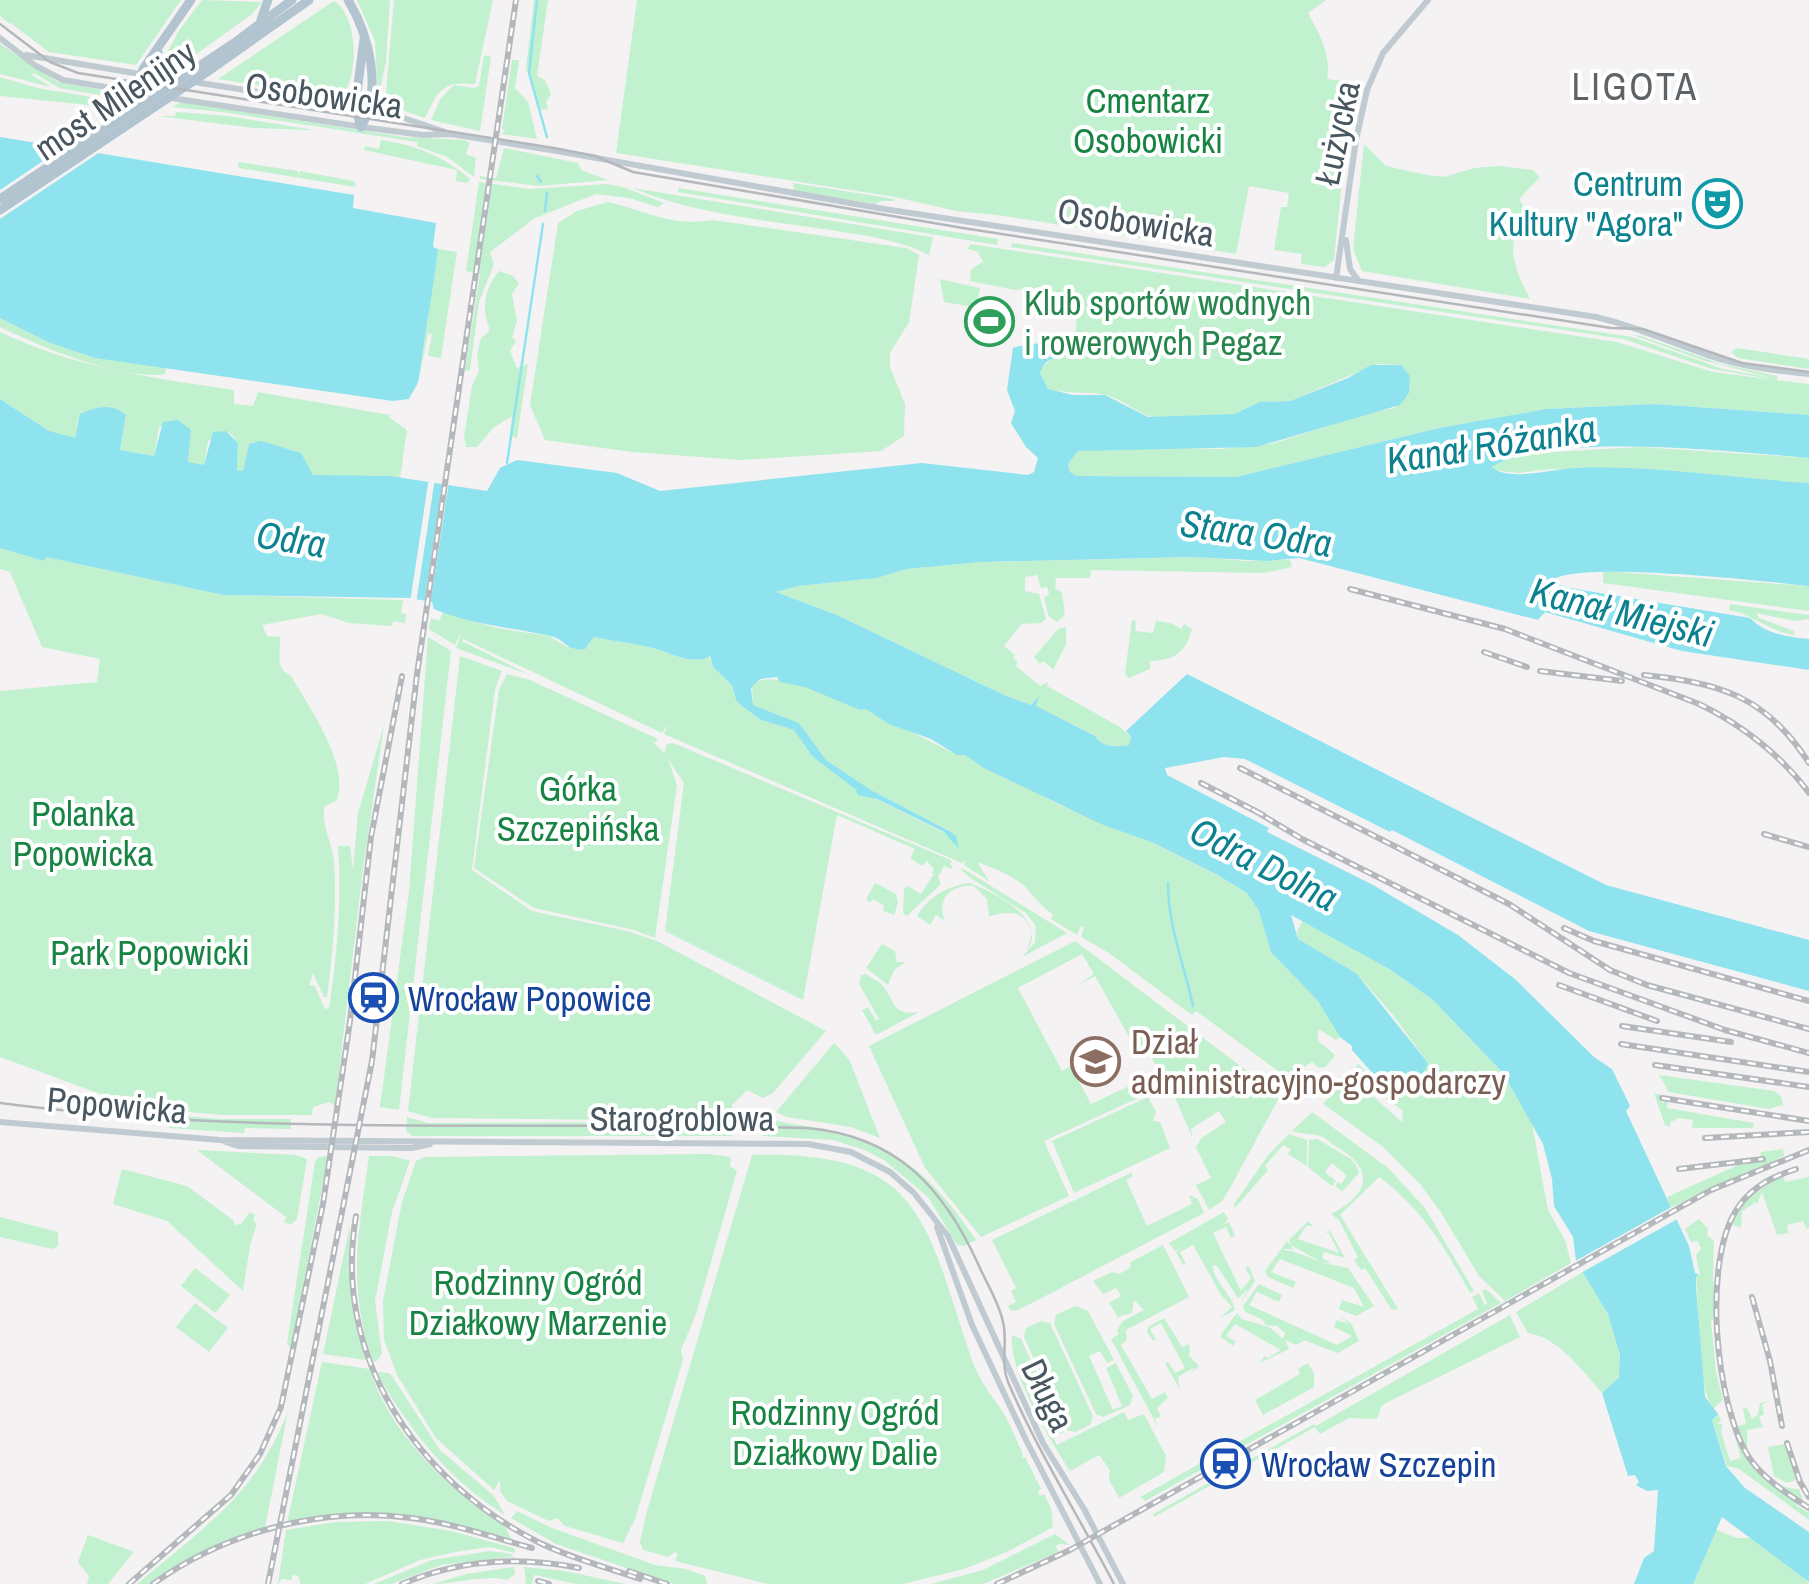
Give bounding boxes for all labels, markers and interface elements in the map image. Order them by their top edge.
street label: most Milenijny [25,28,205,171]
street label: Osobowicka [243,61,406,129]
district label: LIGOTA [1571,61,1699,112]
park label: Cmentarz Osobowicki [1073,77,1223,164]
street label: Łużycka [1303,77,1371,189]
place label: Centrum Kultury "Agora" [1489,160,1683,247]
theatre icon: Centrum Kultury "Agora" [1692,177,1744,229]
street label: Osobowicka [1054,186,1218,258]
place label: Klub sportów wodnych i rowerowych Pegaz [1024,279,1311,366]
sports icon: Klub sportów wodnych i rowerowych Pegaz [963,296,1015,348]
water label: Kanał Różanka [1383,402,1599,486]
water label: Stara Odra [1177,497,1335,569]
water label: Odra [253,508,329,570]
water label: Kanał Miejski [1525,565,1719,659]
park label: Górka Szczepińska [497,765,659,852]
park label: Polanka Popowicka [13,790,153,877]
water label: Odra Dolna [1181,805,1347,923]
park label: Park Popowicki [50,929,250,976]
station icon: Wrocław Popowice [347,972,399,1024]
place label: Wrocław Popowice [408,975,652,1022]
place label: Dział administracyjno-gospodarczy [1131,1018,1507,1105]
school or university icon: Dział administracyjno-gospodarczy [1070,1035,1122,1087]
street label: Popowicka [45,1075,189,1135]
street label: Starogroblowa [589,1095,775,1142]
park label: Rodzinny Ogród Działkowy Marzenie [409,1259,667,1346]
street label: Długa [1010,1351,1086,1439]
park label: Rodzinny Ogród Działkowy Dalie [731,1389,940,1476]
station icon: Wrocław Szczepin [1200,1438,1252,1490]
place label: Wrocław Szczepin [1261,1441,1497,1488]

